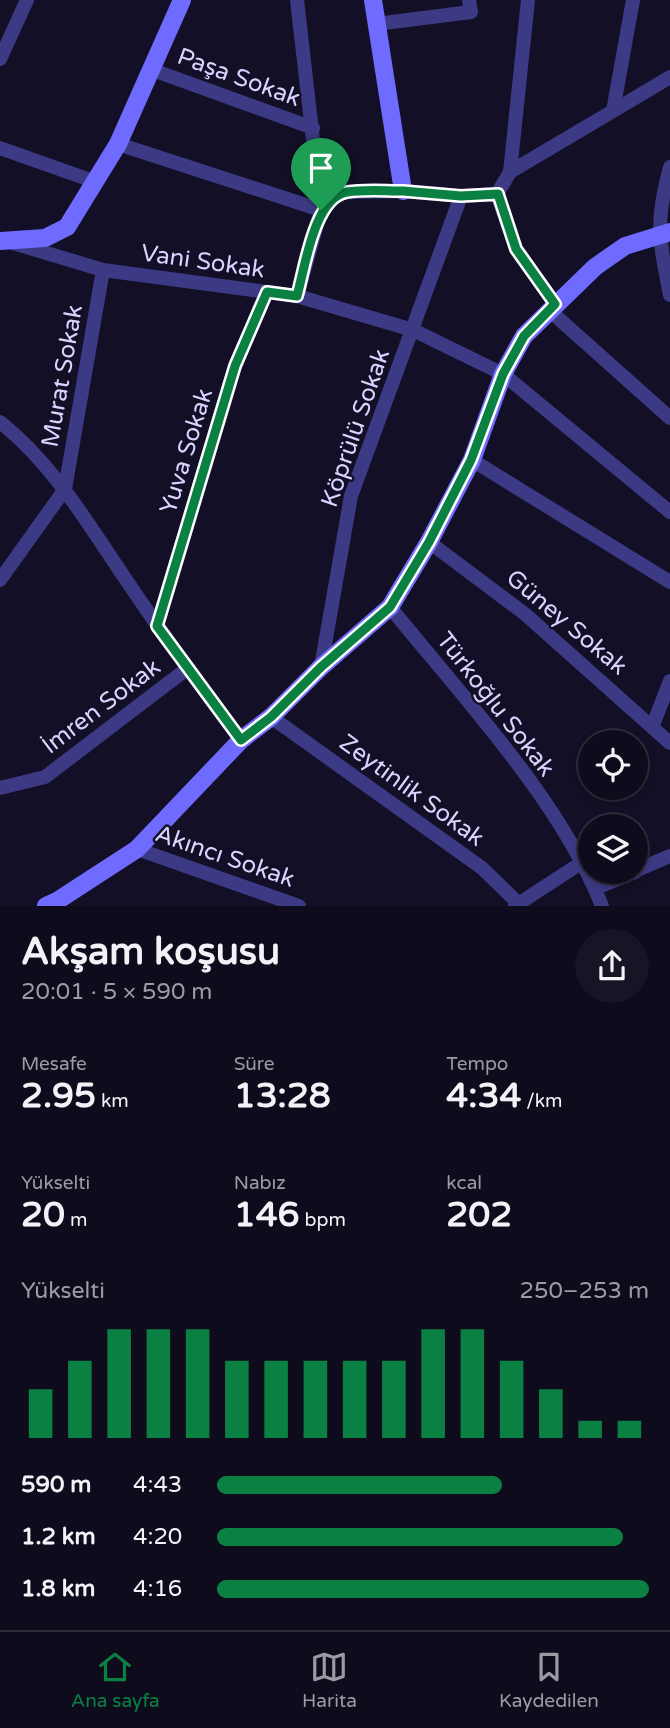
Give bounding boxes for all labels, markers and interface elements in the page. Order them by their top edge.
street label: Paşa Sokak [173,42,304,113]
pin [291,138,351,210]
icon: arrive [302,149,340,187]
street label: Vani Sokak [139,238,267,285]
street label: Murat Sokak [36,303,89,450]
street label: Köprülü Sokak [315,345,396,511]
street label: Yuva Sokak [154,385,219,517]
street label: Güney Sokak [500,563,633,681]
street label: Türkoğlu Sokak [430,626,561,782]
street label: İmren Sokak [36,652,166,760]
street label: Zeytinlik Sokak [334,728,490,853]
map controls [578,730,648,884]
button: locate [578,730,648,800]
button: layers [578,814,648,884]
street label: Akıncı Sokak [151,819,298,894]
text: Akşam koşusu [21,929,280,975]
button: share [575,929,649,1003]
text: 20:01 · 5 × 590 m [21,978,212,1006]
text: Mesafe [21,1053,87,1075]
text: Süre [234,1053,275,1075]
text: Tempo [446,1053,508,1075]
text: 2.95 [21,1075,96,1117]
text: 13:28 [234,1075,331,1117]
text: 4:34 [446,1075,521,1117]
text: km [96,1090,129,1112]
text: /km [521,1090,563,1112]
text: Yükselti [21,1172,90,1194]
text: Nabız [234,1172,286,1194]
text: kcal [446,1172,482,1194]
text: 20 [21,1194,65,1236]
text: 146 [234,1194,300,1236]
text: 202 [446,1194,512,1236]
text: m [65,1209,87,1231]
text: bpm [300,1209,346,1231]
text: Yükselti [21,1277,105,1305]
text: 250–253 m [520,1277,649,1305]
text: 590 m [21,1471,91,1499]
text: 4:43 [133,1471,182,1499]
text: 1.2 km [21,1523,96,1551]
text: 4:20 [133,1523,182,1551]
text: 1.8 km [21,1575,95,1603]
text: 4:16 [133,1575,182,1603]
tab: Ana sayfa [71,1648,160,1712]
tab: Harita [302,1648,357,1712]
tab: Kaydedilen [499,1648,599,1712]

